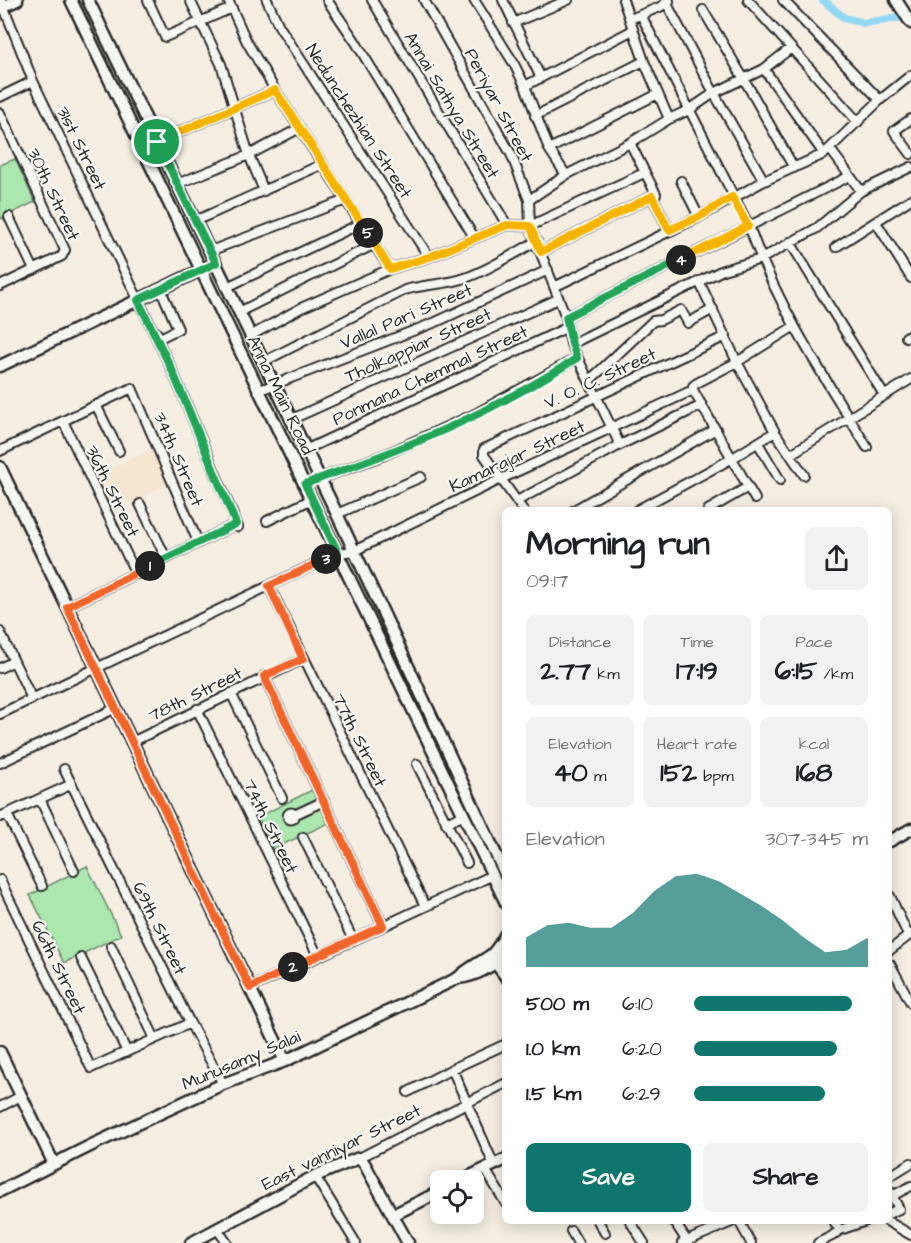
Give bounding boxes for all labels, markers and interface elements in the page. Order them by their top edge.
street label: Annai Sathya Street [397,27,506,185]
street label: Nedunchezhian Street [299,39,418,204]
street label: Periyar Street [457,44,539,168]
street label: 31st Street [50,102,113,195]
pin [131,116,182,167]
icon: arrive [140,125,173,158]
street label: 30th Street [21,144,86,245]
pin: 5 [353,218,383,248]
text: 5 [362,222,374,244]
pin: 4 [666,245,696,275]
text: 4 [676,249,686,271]
street label: Vallal Pari Street [336,277,477,356]
street label: Tholkappiar Street [341,302,496,389]
street label: Ponmana Chemmal Street [328,319,533,432]
street label: Anna Main Road [241,331,320,459]
street label: V. O. C. Street [540,341,661,415]
street label: 34th Street [147,408,210,511]
street label: Kamarajar Street [445,414,590,499]
street label: 36th Street [80,441,146,542]
text: Morning run [526,521,710,567]
button: share [805,527,868,590]
pin: 3 [311,544,341,574]
text: 3 [322,548,330,570]
pin: 1 [135,551,165,581]
text: 1 [149,555,151,577]
text: 09:17 [526,567,568,595]
text: Distance [549,631,611,653]
text: Time [680,631,714,653]
text: Pace [795,631,833,653]
text: 2.77 [540,653,591,689]
text: 17:19 [676,653,718,689]
text: 6:15 [775,653,817,689]
street label: 78th Street [144,661,247,728]
text: km [591,663,620,685]
text: /km [817,663,853,685]
street label: 77th Street [326,689,393,792]
text: Elevation [549,733,611,755]
text: Heart rate [657,733,737,755]
text: kcal [799,733,829,755]
text: 40 [554,755,588,791]
text: 152 [660,755,697,791]
text: 168 [796,755,832,791]
text: m [588,765,606,787]
text: bpm [697,765,734,787]
street label: 74th Street [237,775,305,878]
text: Elevation [526,825,605,853]
text: 307–345 m [765,825,868,853]
street label: 69th Street [126,878,193,979]
street label: 66th Street [25,916,92,1019]
pin: 2 [278,952,308,982]
text: 2 [288,956,298,978]
text: 500 m [526,990,589,1018]
text: 6:10 [622,990,653,1018]
street label: Munusamy Salai [178,1024,305,1098]
text: 1.0 km [526,1035,580,1063]
text: 6:20 [622,1035,662,1063]
text: 1.5 km [526,1080,581,1108]
text: 6:29 [622,1080,661,1108]
street label: East vanniyar Street [257,1098,426,1198]
button: Save [526,1143,691,1212]
button: Share [703,1143,868,1212]
map controls [430,1170,484,1224]
button: locate [430,1170,484,1224]

